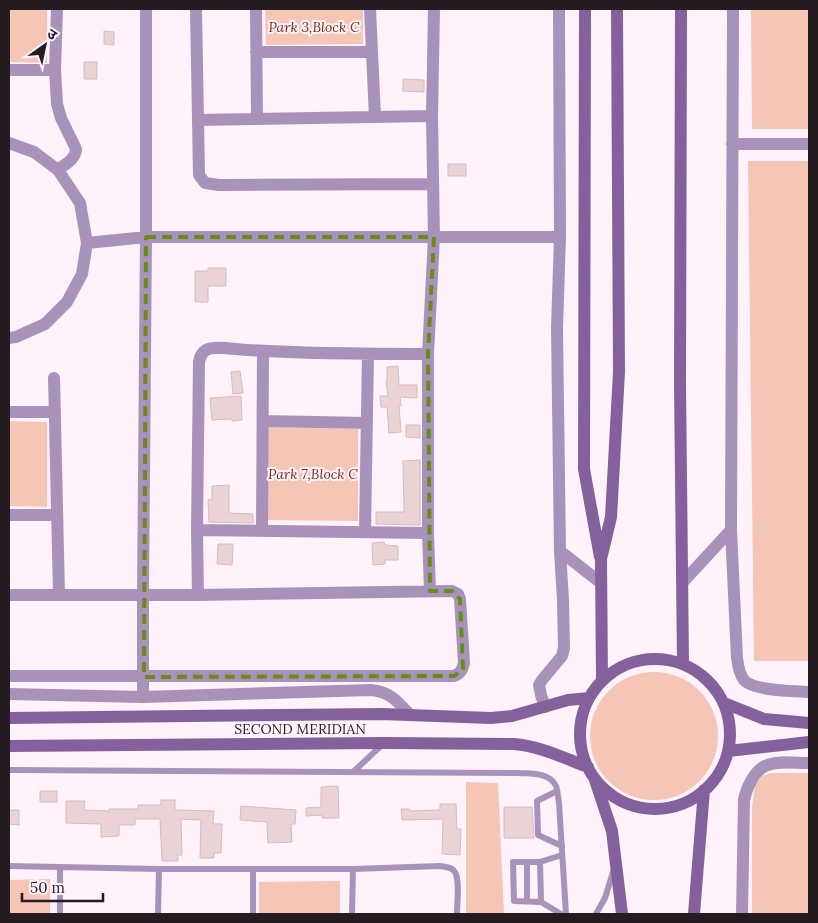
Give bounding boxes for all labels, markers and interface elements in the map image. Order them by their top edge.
park label: Park 3,Block C [268,18,360,36]
north arrow [20,20,70,70]
text: उ [44,24,61,44]
park label: Park 7,Block C [268,465,358,483]
street label: SECOND MERIDIAN [234,720,366,738]
scale bar [22,870,104,902]
text: 50 m [30,878,65,897]

